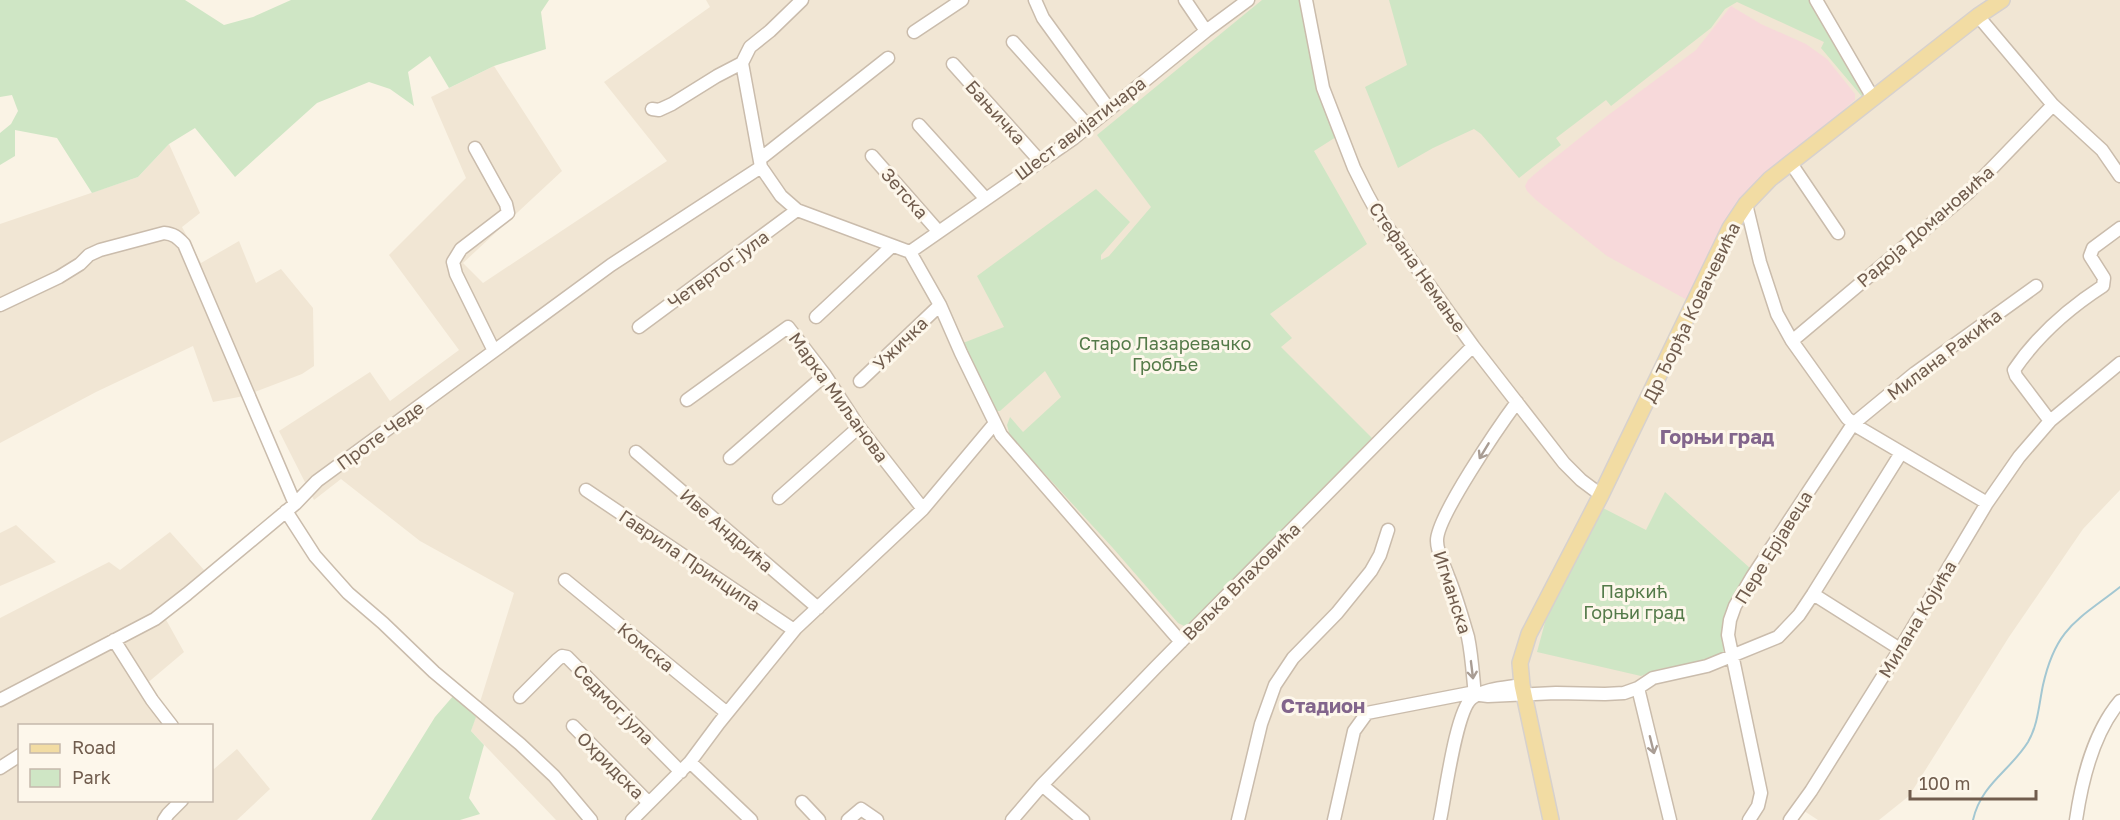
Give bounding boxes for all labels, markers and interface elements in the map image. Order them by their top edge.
street label: Шест авијатичара [1010,72,1150,184]
street label: Бањичка [961,75,1031,149]
street label: Радоја Домановића [1852,161,1998,291]
street label: Зетска [877,163,933,223]
street label: Стефана Немање [1365,198,1471,336]
street label: Др Ђорђа Ковачевића [1638,218,1744,406]
street label: Четвртог јула [663,225,773,313]
street label: Милана Ракића [1882,304,2006,404]
street label: Ужичка [868,312,932,374]
street label: Марка Миљанова [784,328,894,466]
park label: Старо Лазаревачко Гробље [1079,332,1251,375]
street label: Проте Чеде [332,396,428,474]
district label: Горњи град [1660,424,1775,448]
one-way arrow [1478,442,1490,459]
street label: Иве Андрића [676,484,778,576]
street label: Пере Ерјавеца [1729,486,1817,608]
street label: Гаврила Принципа [615,505,765,615]
street label: Вељка Влаховића [1177,517,1305,645]
street label: Игманска [1429,548,1477,636]
street label: Милана Којића [1873,556,1961,682]
park label: Паркић Горњи град [1583,580,1685,623]
street label: Комска [613,618,679,676]
street label: Седмог јула [569,659,659,749]
one-way arrow [1467,660,1478,679]
district label: Стадион [1281,693,1365,717]
legend [18,724,213,802]
street label: Охридска [573,727,649,803]
one-way arrow [1647,735,1659,754]
text: Road [72,736,116,758]
scale bar [1910,763,2036,801]
text: Park [72,766,111,788]
text: 100 m [1919,772,1970,794]

